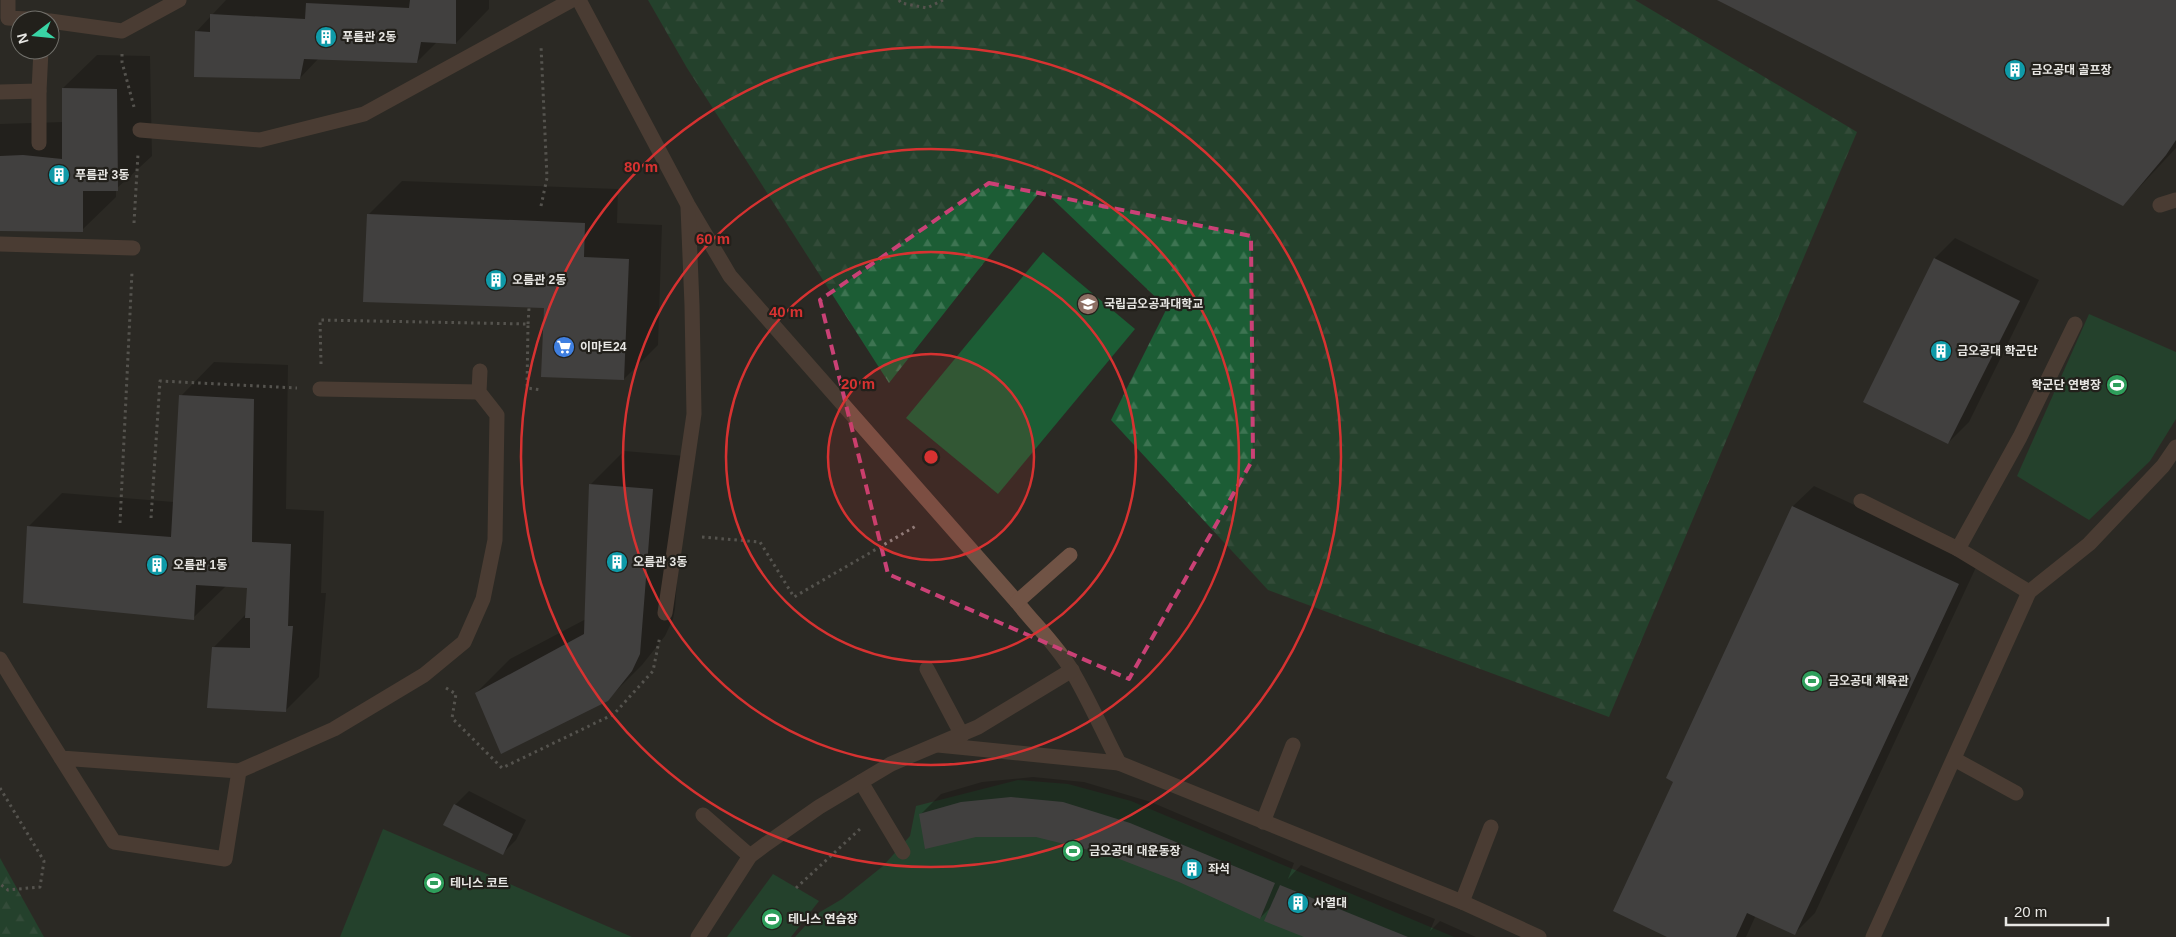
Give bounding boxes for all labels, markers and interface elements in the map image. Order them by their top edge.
north arrow [10,10,60,60]
building icon: 푸름관 2동 [314,25,338,49]
place label: 푸름관 2동 [342,30,396,44]
text: N [13,32,32,46]
building icon: 금오공대 골프장 [2003,58,2027,82]
place label: 금오공대 골프장 [2031,63,2112,77]
text: 80 m [624,158,658,175]
building icon: 푸름관 3동 [47,163,71,187]
place label: 푸름관 3동 [75,168,129,182]
text: 60 m [696,230,730,247]
building icon: 오름관 2동 [484,268,508,292]
place label: 오름관 2동 [512,273,566,287]
school or university icon: 국립금오공과대학교 [1076,292,1100,316]
place label: 국립금오공과대학교 [1104,297,1203,311]
text: 40 m [769,303,803,320]
supermarket icon: 이마트24 [552,335,576,359]
building icon: 금오공대 학군단 [1929,339,1953,363]
place label: 이마트24 [580,340,627,354]
place label: 금오공대 학군단 [1957,344,2038,358]
sports icon: 학군단 연병장 [2105,373,2129,397]
text: 20 m [841,375,875,392]
place label: 학군단 연병장 [2031,378,2101,392]
centre of rings [922,448,940,466]
building icon: 오름관 3동 [605,550,629,574]
building icon: 오름관 1동 [145,553,169,577]
place label: 오름관 3동 [633,555,687,569]
place label: 오름관 1동 [173,558,227,572]
sports icon: 금오공대 체육관 [1800,669,1824,693]
place label: 금오공대 체육관 [1828,674,1909,688]
sports icon: 금오공대 대운동장 [1061,839,1085,863]
place label: 금오공대 대운동장 [1089,844,1181,858]
building icon: 좌석 [1180,857,1204,881]
place label: 좌석 [1208,862,1230,876]
sports icon: 테니스 코트 [422,871,446,895]
place label: 테니스 코트 [450,876,509,890]
building icon: 사열대 [1286,891,1310,915]
scale bar [2006,894,2108,926]
place label: 사열대 [1314,896,1347,910]
text: 20 m [2014,903,2047,920]
sports icon: 테니스 연습장 [760,907,784,931]
place label: 테니스 연습장 [788,912,858,926]

